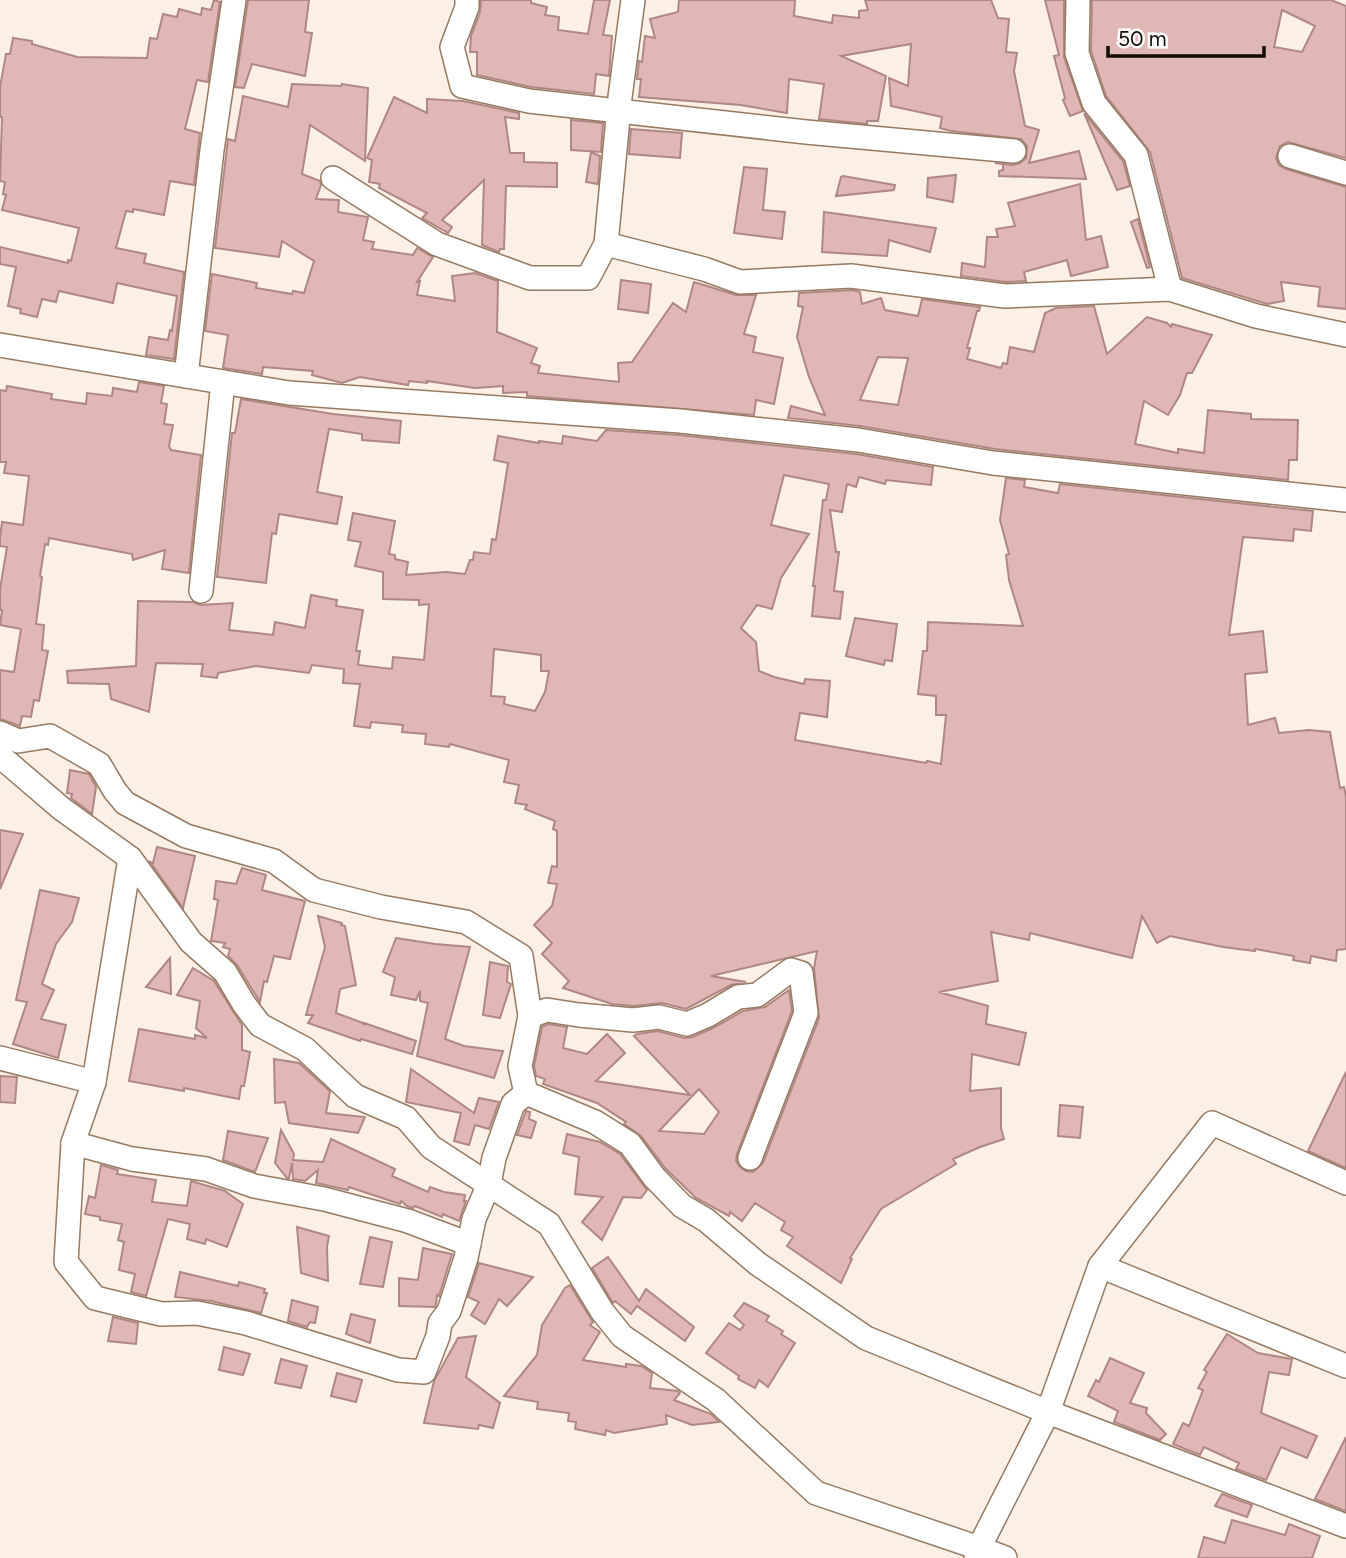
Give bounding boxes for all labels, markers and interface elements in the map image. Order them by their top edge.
scale bar [1108,14,1264,58]
text: 50 m [1118,26,1167,51]

